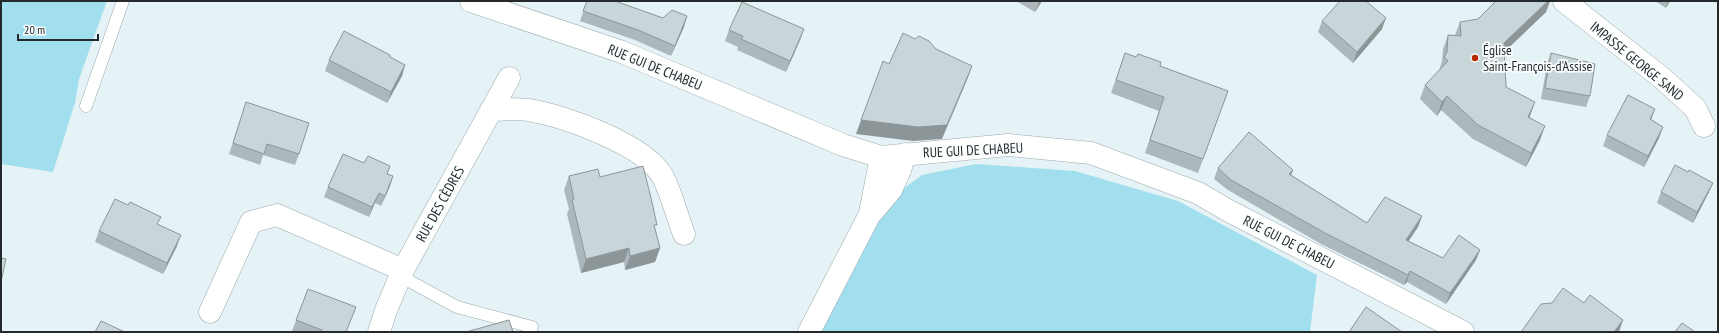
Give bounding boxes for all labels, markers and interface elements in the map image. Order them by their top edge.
scale bar [18,16,98,42]
street label: IMPASSE GEORGE SAND [1586,18,1688,104]
text: 20 m [24,22,45,37]
street label: RUE GUI DE CHABEU [605,40,705,94]
place label: Église Saint-François-d'Assise [1483,41,1592,75]
marker: Église Saint-François-d'Assise [1470,53,1480,63]
street label: RUE GUI DE CHABEU [923,138,1023,162]
street label: RUE DES CÈDRES [412,163,468,245]
street label: RUE GUI DE CHABEU [1240,211,1338,273]

